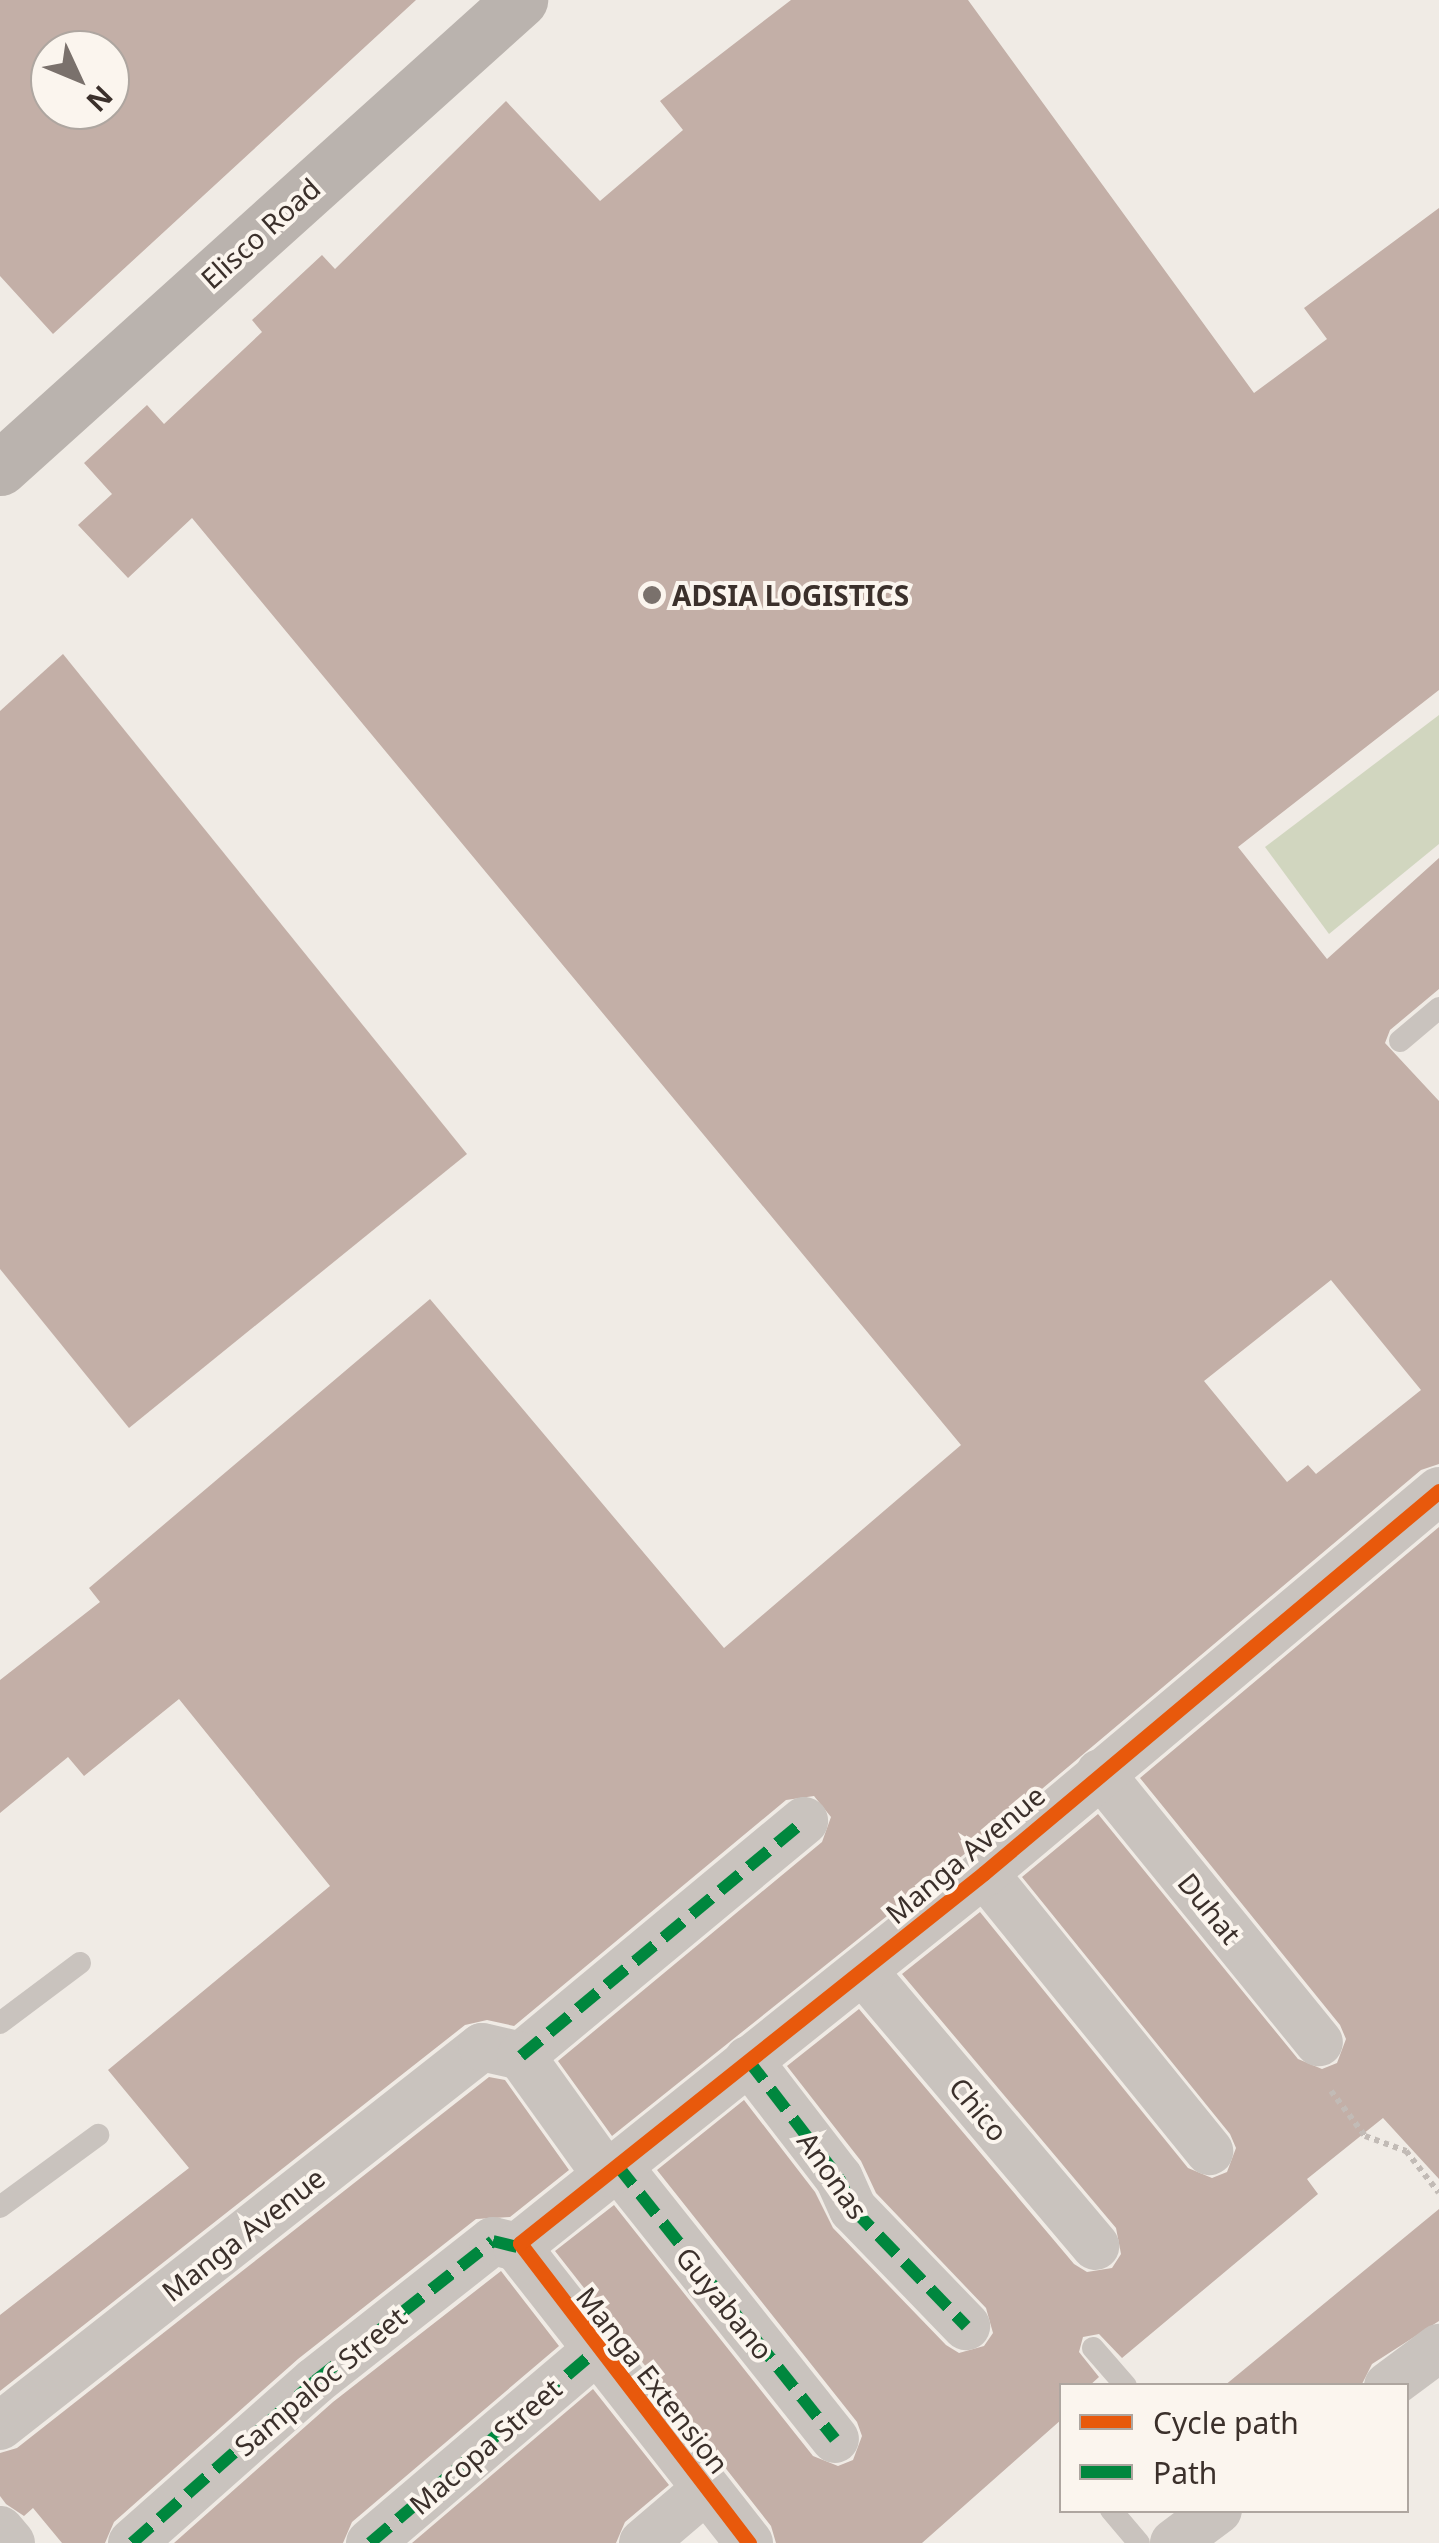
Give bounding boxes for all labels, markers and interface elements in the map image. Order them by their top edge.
north arrow [30,30,130,130]
text: N [79,78,122,121]
street label: Elisco Road [194,171,326,295]
place label: ADSIA LOGISTICS [672,578,909,612]
marker: ADSIA LOGISTICS [641,584,663,606]
street label: Manga Avenue [879,1778,1051,1930]
street label: Duhat [1171,1866,1249,1950]
street label: Chico [943,2070,1015,2148]
street label: Anonas [791,2125,875,2225]
street label: Manga Avenue [155,2160,331,2308]
street label: Guyabano [670,2240,780,2366]
street label: Manga Extension [570,2280,736,2480]
street label: Sampaloc Street [228,2300,412,2462]
street label: Macopa Street [402,2371,568,2521]
legend [1059,2383,1409,2513]
text: Cycle path [1153,2402,1299,2443]
text: Path [1153,2452,1217,2493]

